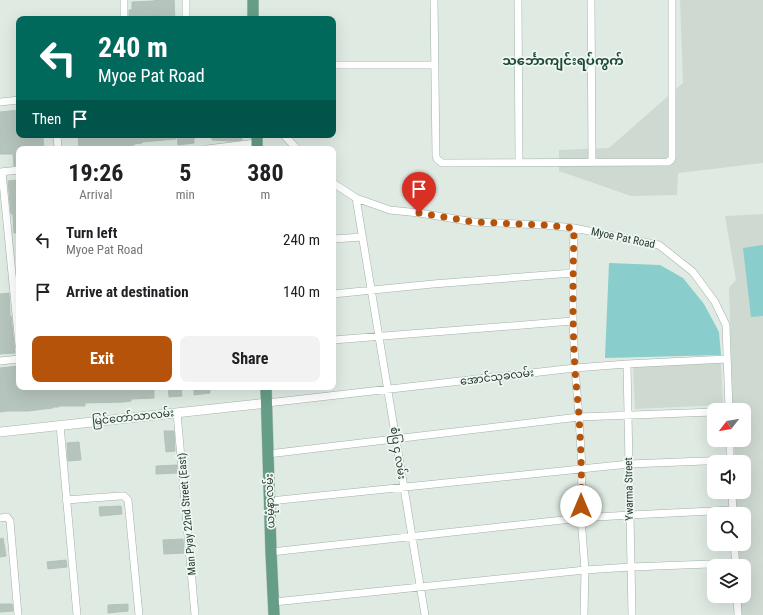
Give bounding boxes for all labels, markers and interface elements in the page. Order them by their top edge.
text: 240 m [98,31,168,64]
icon: left [32,32,84,84]
district label: သင်္ဘောကျင်းရပ်ကွက် [502,51,624,72]
text: Myoe Pat Road [98,65,205,86]
icon: arrive [69,108,91,130]
text: Then [32,110,61,128]
text: 19:26 [68,159,123,187]
text: 5 [179,159,191,187]
text: 380 [247,159,284,187]
pin [402,172,436,213]
icon: arrive [408,178,430,200]
text: Arrival [79,187,112,202]
text: min [176,187,195,202]
text: m [261,187,270,202]
text: Turn left [66,224,117,242]
street label: Myoe Pat Road [590,225,656,251]
icon: left [32,229,54,251]
text: 240 m [283,231,320,249]
text: Myoe Pat Road [66,242,143,257]
icon: arrive [32,281,54,303]
text: Arrive at destination [66,283,189,301]
text: 140 m [283,283,320,301]
button: Exit [32,336,172,382]
button: Share [180,336,320,382]
street label: အောင်သုခလမ်း [459,365,535,390]
north arrow [707,403,751,447]
map controls [707,403,751,603]
street label: မြင်တော်သာလမ်း [91,405,175,430]
street label: စံပြ ၄ လမ်း [385,426,410,481]
street label: Man Pyay 22nd Street (East) [175,452,199,576]
button: sound [707,455,751,499]
street label: Ywarma Street [622,457,636,521]
street label: ယမုံနာလမ်း [262,473,279,529]
position arrow [560,485,602,527]
button: search [707,507,751,551]
button: layers [707,559,751,603]

